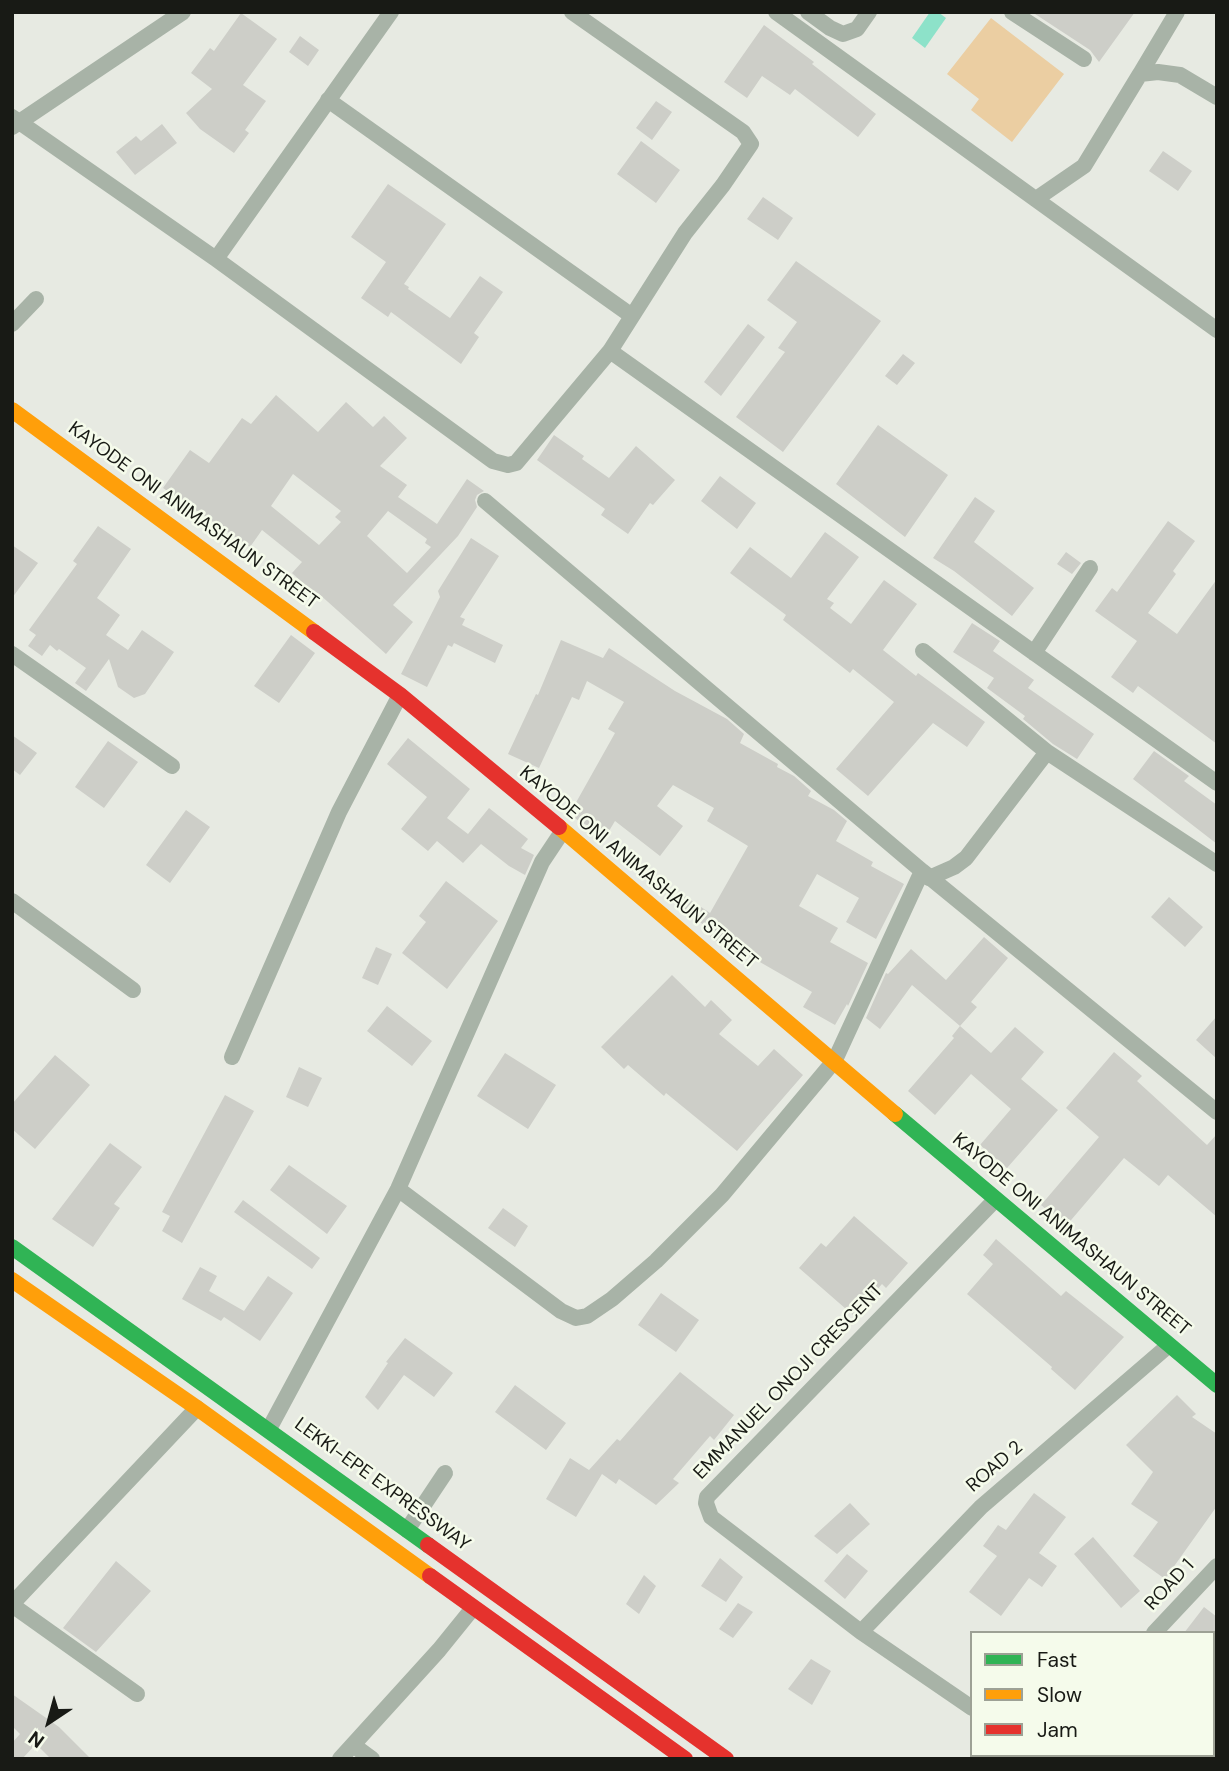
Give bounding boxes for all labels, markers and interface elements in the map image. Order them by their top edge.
street label: KAYODE ONI ANIMASHAUN STREET [64,418,322,614]
street label: KAYODE ONI ANIMASHAUN STREET [514,762,762,974]
street label: KAYODE ONI ANIMASHAUN STREET [947,1129,1195,1341]
street label: EMMANUEL ONOJI CRESCENT [689,1279,889,1485]
street label: LEKKI-EPE EXPRESSWAY [290,1414,474,1556]
street label: ROAD 2 [962,1437,1028,1497]
street label: ROAD 1 [1141,1555,1199,1615]
legend [970,1631,1215,1757]
text: Fast [1037,1646,1077,1674]
text: Slow [1037,1681,1082,1709]
north arrow [14,1687,84,1757]
text: Jam [1037,1716,1078,1744]
text: N [23,1725,49,1754]

